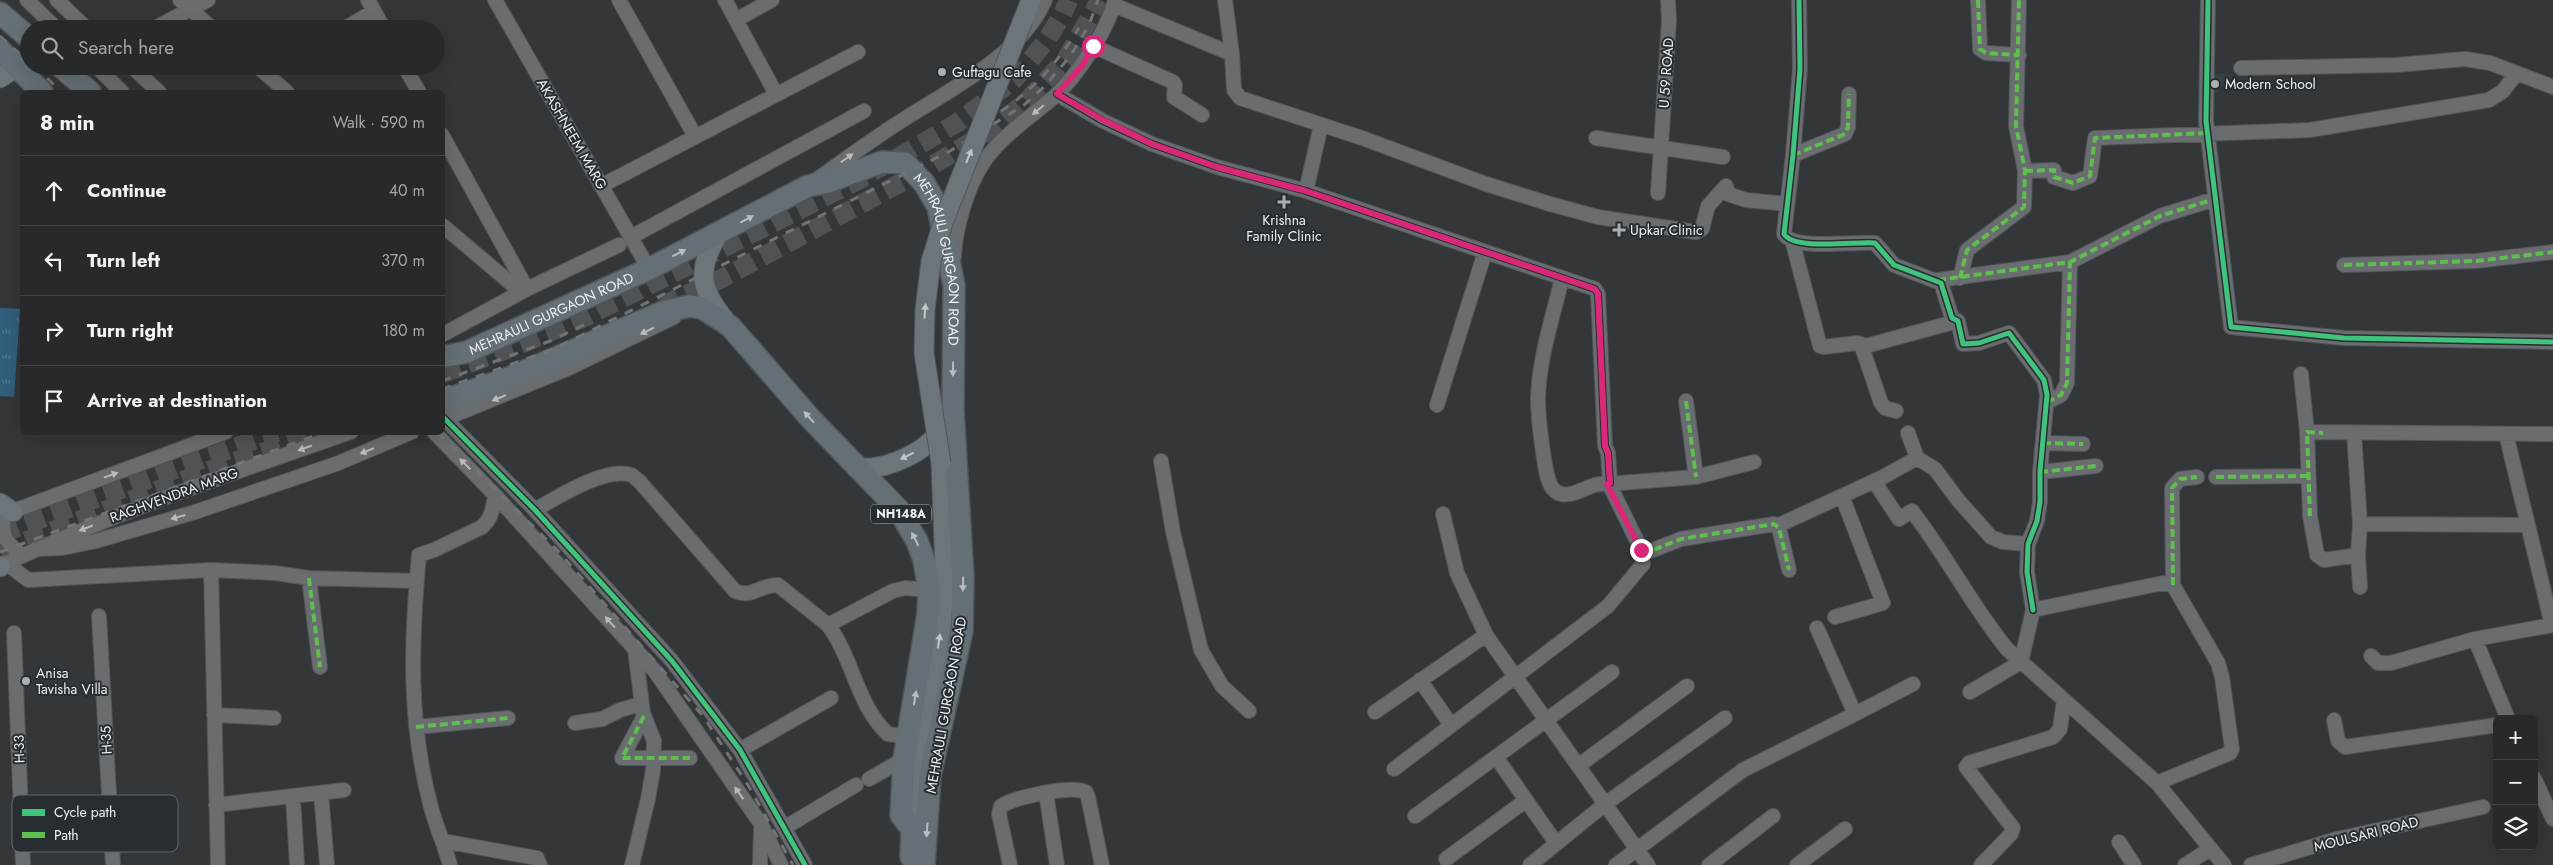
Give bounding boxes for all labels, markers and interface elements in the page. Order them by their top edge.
search box [20,20,445,75]
icon: search [38,34,66,62]
text: Search here [78,34,174,61]
route start [1082,35,1105,58]
street label: U 59 ROAD [1654,37,1678,109]
place label: Guftagu Cafe [952,62,1031,82]
marker: Guftagu Cafe [936,66,948,78]
place label: Modern School [2225,74,2316,94]
street label: AKASHNEEM MARG [532,75,612,193]
marker: Modern School [2209,78,2221,90]
one-way arrow [1032,104,1044,115]
text: 8 min [40,108,95,138]
text: Walk · 590 m [333,111,425,134]
one-way arrow [966,148,974,163]
one-way arrow [840,153,854,163]
street label: MEHRAULI GURGAON ROAD [909,168,964,346]
icon: ahead [40,177,68,205]
text: Continue [87,177,166,204]
text: 40 m [389,179,425,202]
marker: Krishna Family Clinic [1277,195,1291,209]
place label: Krishna Family Clinic [1246,210,1322,246]
one-way arrow [739,215,754,223]
place label: Upkar Clinic [1630,220,1703,240]
marker: Upkar Clinic [1612,223,1626,237]
icon: left [40,247,68,275]
text: Turn left [87,247,160,274]
text: 370 m [381,249,425,272]
one-way arrow [672,249,686,257]
street label: MEHRAULI GURGAON ROAD [466,267,637,360]
one-way arrow [922,303,930,319]
icon: right [40,317,68,345]
text: Turn right [87,317,173,344]
text: 180 m [382,319,425,342]
one-way arrow [640,327,654,335]
one-way arrow [949,361,957,377]
icon: arrive [40,387,68,415]
text: Arrive at destination [87,387,267,414]
one-way arrow [491,394,506,402]
one-way arrow [804,411,815,423]
one-way arrow [297,445,312,453]
one-way arrow [359,447,374,455]
one-way arrow [899,452,914,460]
one-way arrow [459,458,471,470]
street label: RAGHVENDRA MARG [107,462,241,528]
one-way arrow [104,471,119,478]
road number: NH148A [871,504,931,524]
one-way arrow [171,514,186,522]
one-way arrow [78,524,93,532]
one-way arrow [911,532,919,546]
route end [1630,539,1653,562]
one-way arrow [959,576,967,592]
street label: MEHRAULI GURGAON ROAD [921,615,971,795]
one-way arrow [604,616,616,628]
one-way arrow [936,632,944,648]
place label: Anisa Tavisha Villa [36,663,108,699]
marker: Anisa Tavisha Villa [20,675,32,687]
one-way arrow [911,690,919,706]
map controls [2493,715,2538,850]
button: + [2493,715,2538,760]
street label: H-35 [95,725,117,755]
street label: H-33 [9,734,29,763]
button: − [2493,760,2538,805]
one-way arrow [734,786,744,800]
legend [12,795,178,852]
text: Cycle path [54,802,116,822]
button: layers [2493,805,2538,850]
street label: MOULSARI ROAD [2312,811,2420,857]
one-way arrow [922,822,930,838]
text: Path [54,825,79,845]

